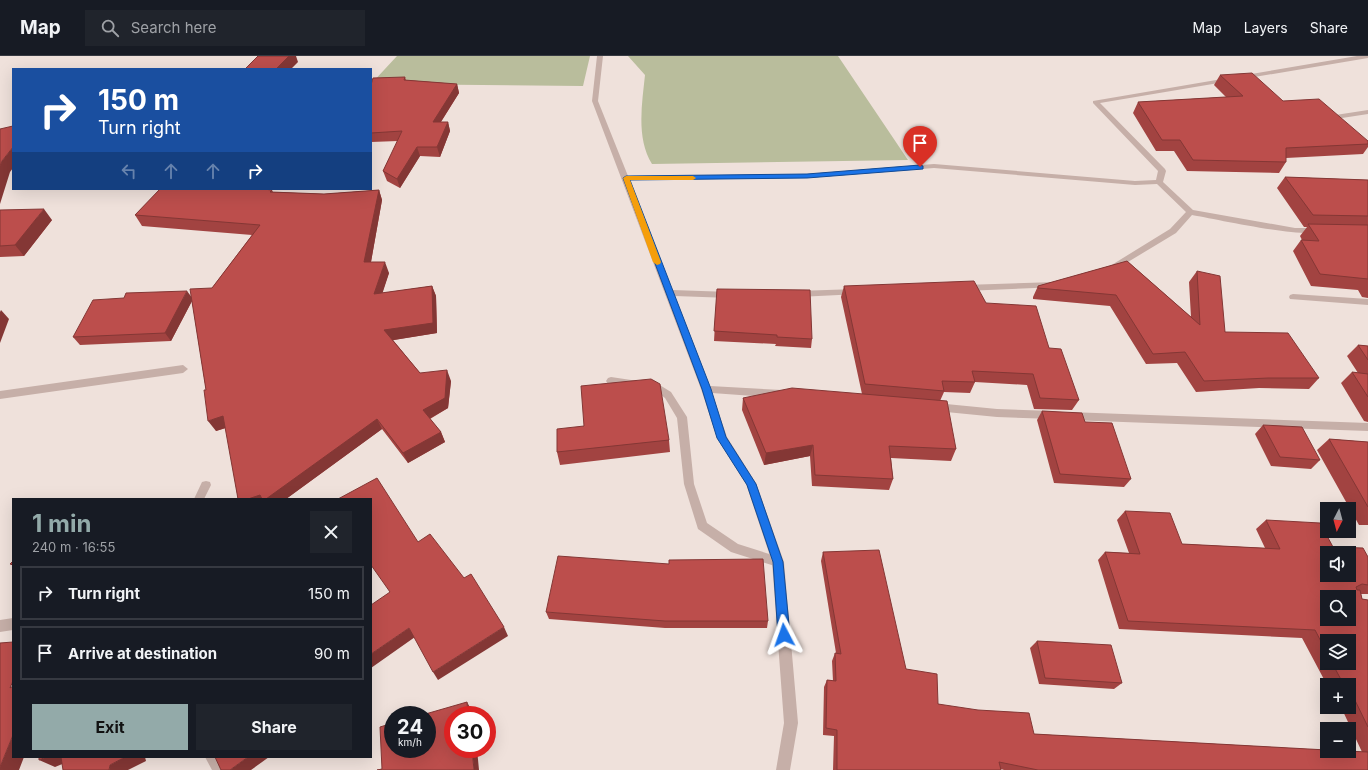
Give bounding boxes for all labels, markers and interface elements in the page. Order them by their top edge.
search box [85,10,365,46]
text: Map [20,16,61,39]
icon: search [99,17,121,39]
text: Search here [131,18,216,37]
text: Map [1193,19,1222,36]
text: Layers [1244,19,1288,36]
text: Share [1310,19,1348,36]
text: 150 m [98,83,179,117]
icon: right [32,84,84,136]
text: Turn right [98,117,181,138]
pin [903,126,937,167]
icon: arrive [909,132,931,154]
icon: left [118,160,140,182]
icon: ahead [160,160,182,182]
icon: ahead [202,160,224,182]
icon: right [244,160,266,182]
north arrow [1320,502,1356,538]
map controls [1320,502,1356,758]
text: 1 min [32,509,91,538]
button: close [310,511,352,553]
text: 240 m · 16:55 [32,539,115,555]
button: sound [1320,546,1356,582]
icon: right [34,582,56,604]
text: Turn right [68,584,140,603]
text: 150 m [308,584,350,603]
button: search [1320,590,1356,626]
position arrow [763,614,805,656]
button: layers [1320,634,1356,670]
icon: arrive [34,642,56,664]
text: Arrive at destination [68,644,217,663]
text: 90 m [314,644,350,663]
button: + [1320,678,1356,714]
button: Exit [32,704,188,750]
button: Share [196,704,352,750]
speed limit sign: 30 [444,706,496,758]
text: 24 [397,715,423,739]
button: − [1320,722,1356,758]
text: km/h [398,736,422,748]

